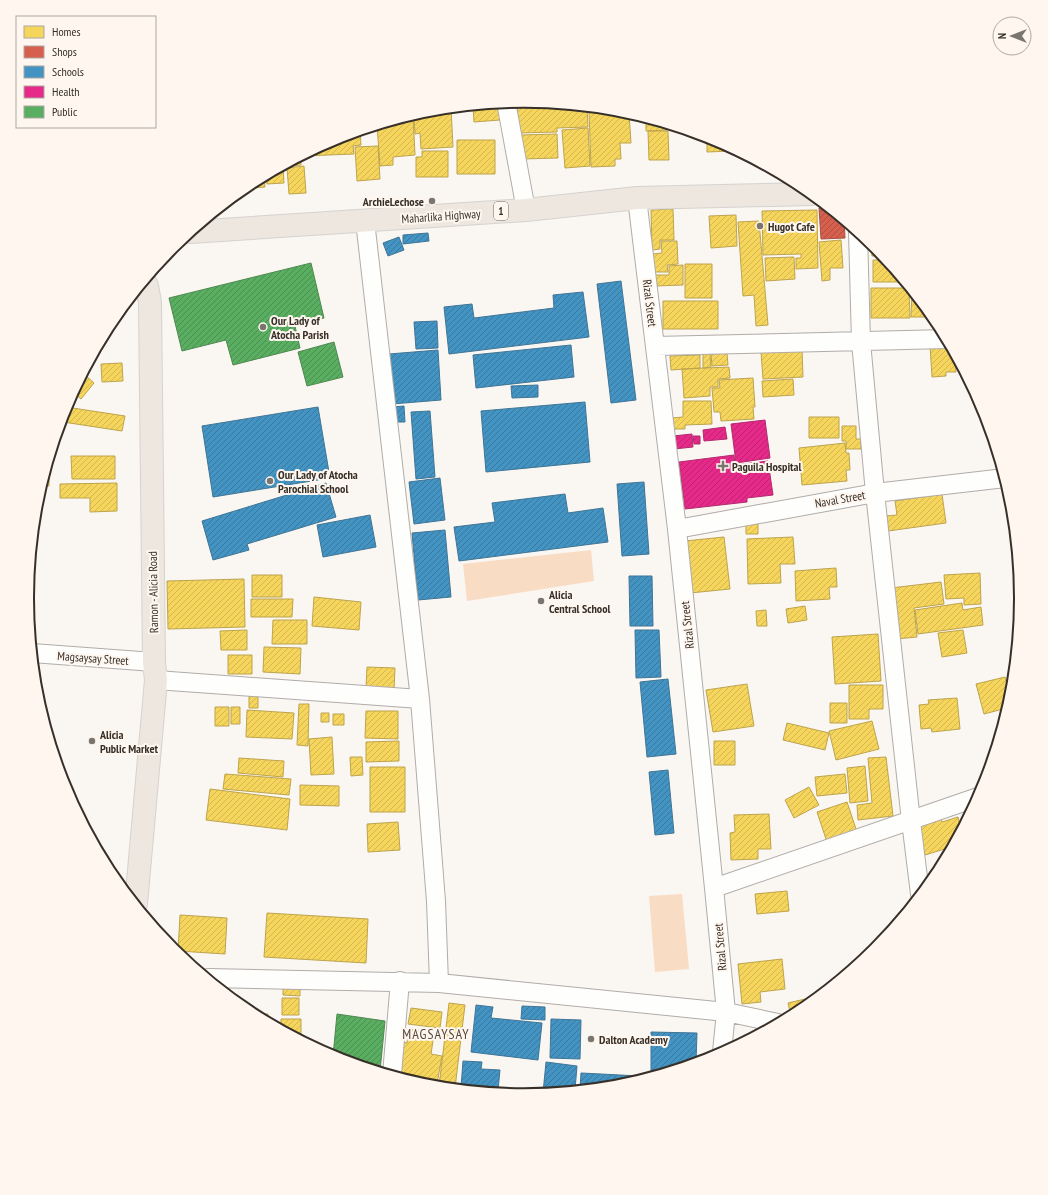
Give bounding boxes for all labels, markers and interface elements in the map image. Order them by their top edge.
legend [16,16,156,128]
north arrow [992,16,1032,56]
text: Homes [52,24,80,39]
text: N [995,33,1009,39]
text: Shops [52,44,77,59]
text: Schools [52,64,84,79]
text: Health [52,84,80,99]
text: Public [52,104,78,119]
place label: ArchieLechose [362,194,424,209]
marker: ArchieLechose [427,196,437,206]
road number: 1 [494,202,508,220]
street label: Maharlika Highway [401,206,481,226]
place label: Hugot Cafe [768,219,815,234]
marker: Hugot Cafe [755,221,765,231]
street label: Rizal Street [640,278,660,328]
place label: Our Lady of Atocha Parish [270,313,329,342]
marker: Our Lady of Atocha Parish [258,322,268,332]
place label: Paguila Hospital [732,459,802,474]
marker: Paguila Hospital [717,460,729,472]
place label: Our Lady of Atocha Parochial School [278,467,358,496]
marker: Our Lady of Atocha Parochial School [265,476,275,486]
street label: Naval Street [814,487,867,511]
street label: Ramon - Alicia Road [145,551,161,633]
place label: Alicia Central School [548,587,611,616]
marker: Alicia Central School [536,596,546,606]
street label: Rizal Street [677,600,697,649]
street label: Magsaysay Street [57,648,130,668]
place label: Alicia Public Market [99,727,159,756]
marker: Alicia Public Market [87,736,97,746]
street label: Rizal Street [710,922,730,971]
district label: MAGSAYSAY [402,1025,470,1043]
place label: Dalton Academy [599,1032,668,1047]
marker: Dalton Academy [586,1034,596,1044]

